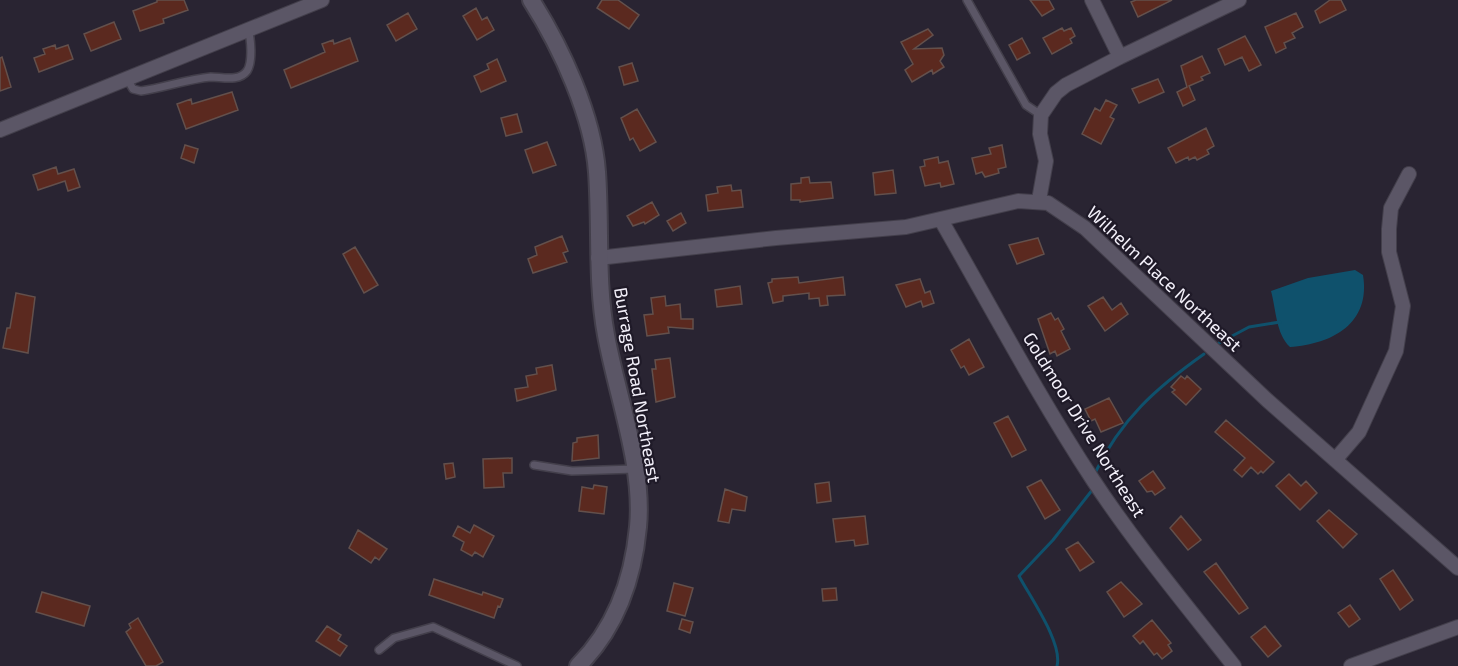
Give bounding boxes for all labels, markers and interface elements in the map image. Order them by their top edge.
street label: Wilhelm Place Northeast [1083,201,1247,356]
street label: Burrage Road Northeast [610,285,666,484]
street label: Goldmoor Drive Northeast [1019,328,1151,521]

